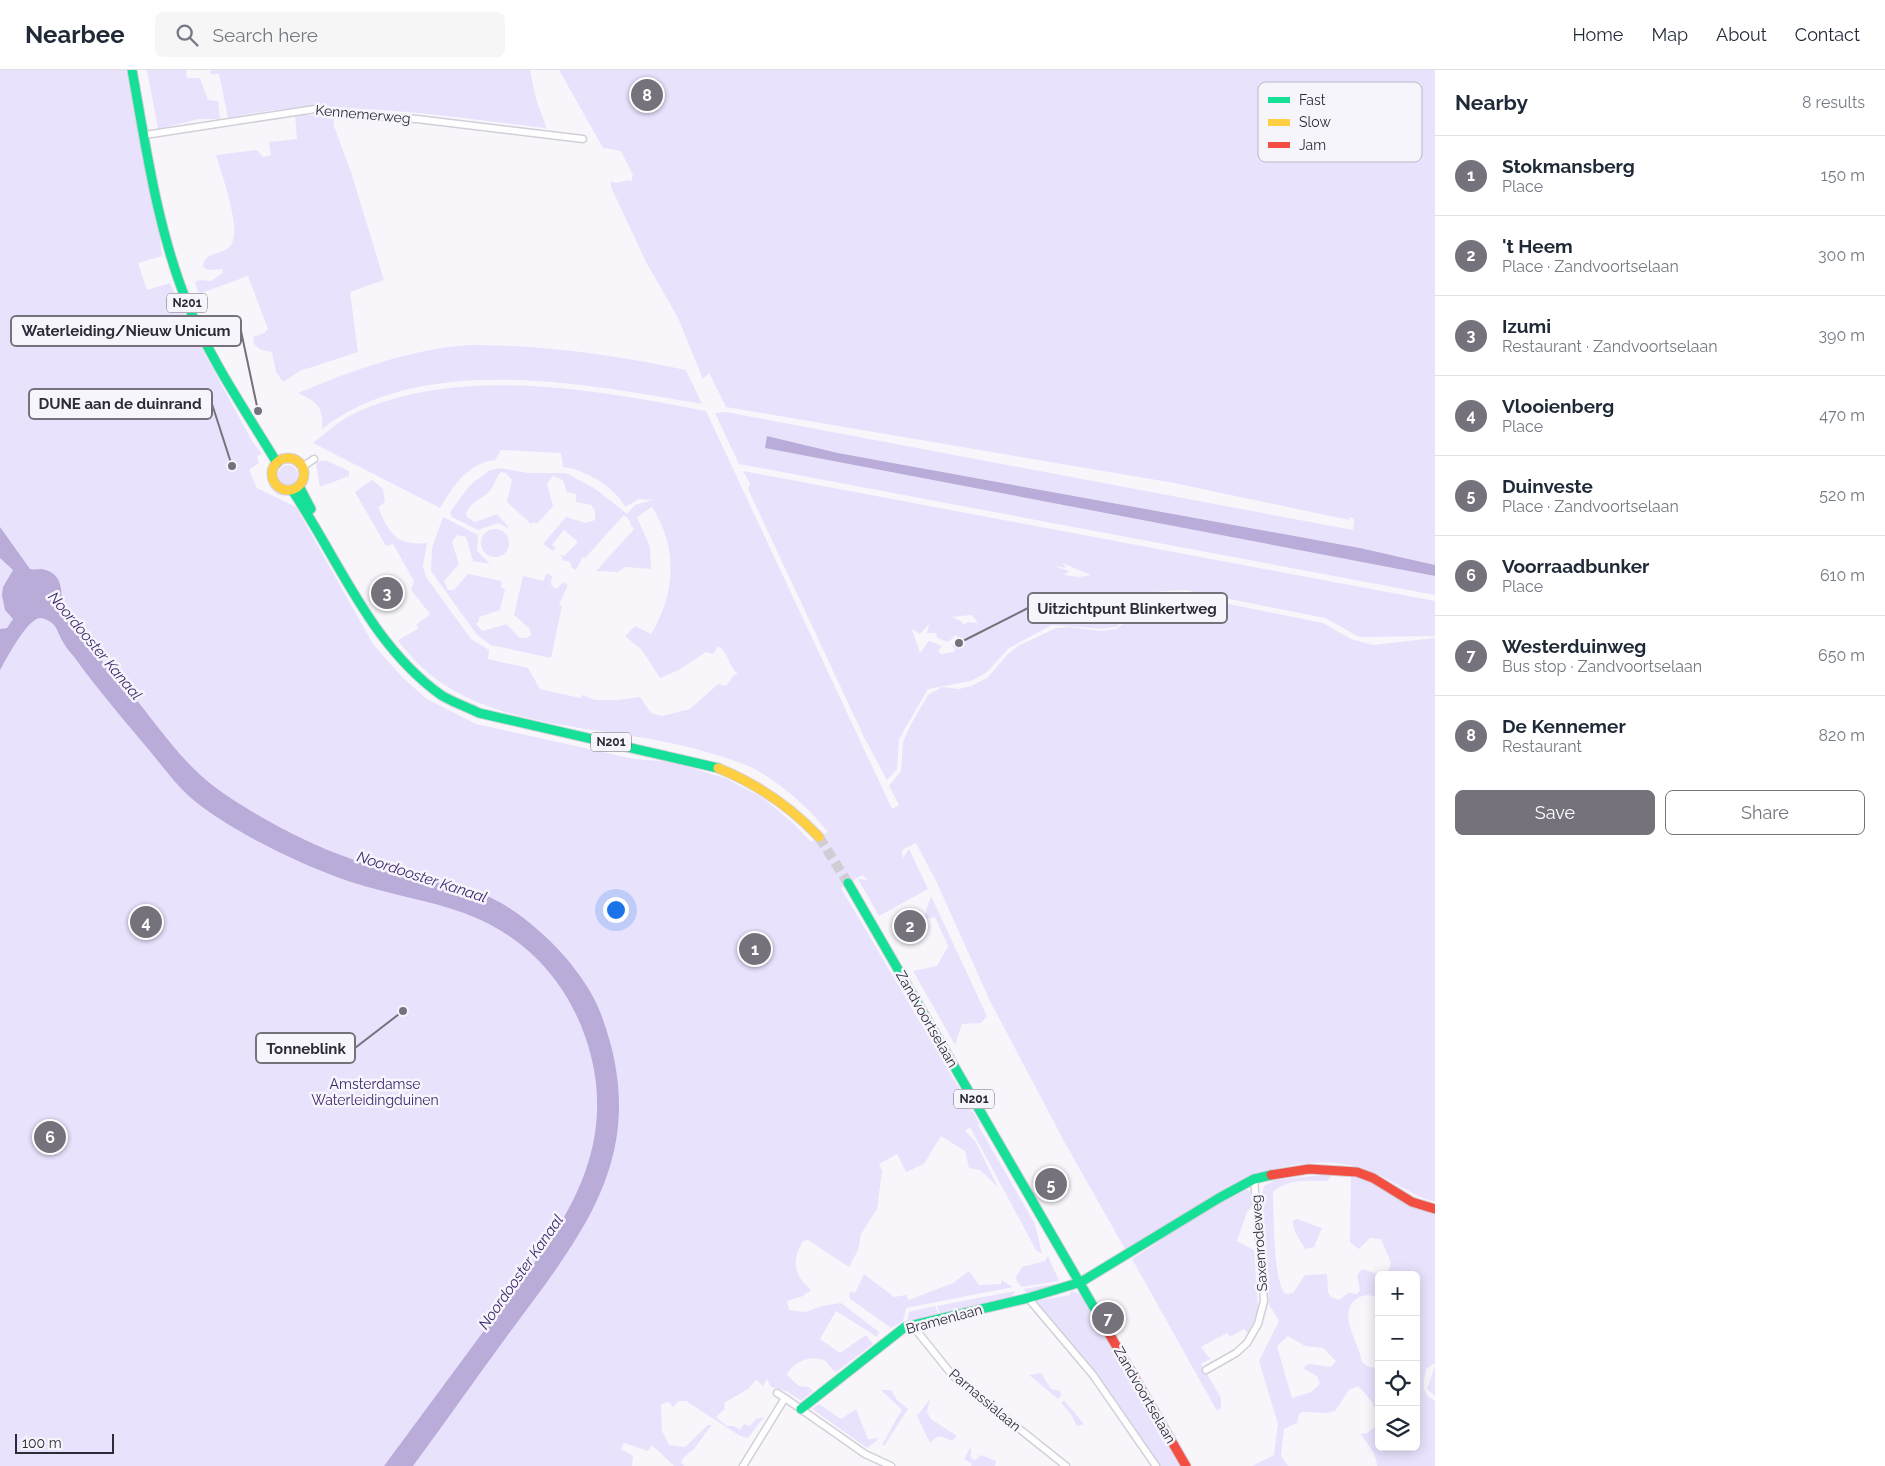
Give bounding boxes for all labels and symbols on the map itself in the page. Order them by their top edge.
pin: 8 [631,76,663,114]
legend [1258,82,1422,162]
text: Fast [1299,92,1326,108]
street label: Kennemerweg [315,102,411,126]
text: Slow [1299,114,1331,130]
text: Jam [1299,137,1326,153]
road number: N201 [167,294,207,312]
callout: Waterleiding/Nieuw Unicum [11,316,241,346]
text: Waterleiding/Nieuw Unicum [22,322,231,340]
callout: DUNE aan de duinrand [29,389,212,419]
text: DUNE aan de duinrand [38,395,202,413]
pin: 3 [371,574,403,612]
water label: Noordooster Kanaal [45,588,145,704]
callout: Uitzichtpunt Blinkertweg [1028,593,1227,623]
text: Uitzichtpunt Blinkertweg [1037,600,1217,618]
road number: N201 [591,732,631,752]
water label: Noordooster Kanaal [355,847,489,907]
your location [603,897,629,923]
pin: 4 [130,903,162,941]
pin: 2 [894,907,926,945]
pin: 1 [739,930,771,968]
street label: Zandvoortselaan [893,968,961,1070]
callout: Tonneblink [256,1033,355,1063]
text: Tonneblink [266,1040,346,1058]
park label: Amsterdamse Waterleidingduinen [311,1076,439,1108]
road number: N201 [954,1090,994,1108]
pin: 6 [34,1118,66,1156]
pin: 5 [1035,1165,1067,1203]
street label: Saxenrodeweg [1248,1194,1270,1292]
water label: Noordooster Kanaal [475,1211,567,1333]
pin: 7 [1092,1299,1124,1337]
street label: Bramenlaan [904,1301,984,1337]
street label: Zandvoortselaan [1111,1344,1179,1446]
street label: Parnassialaan [946,1365,1024,1435]
scale bar [15,1431,114,1454]

